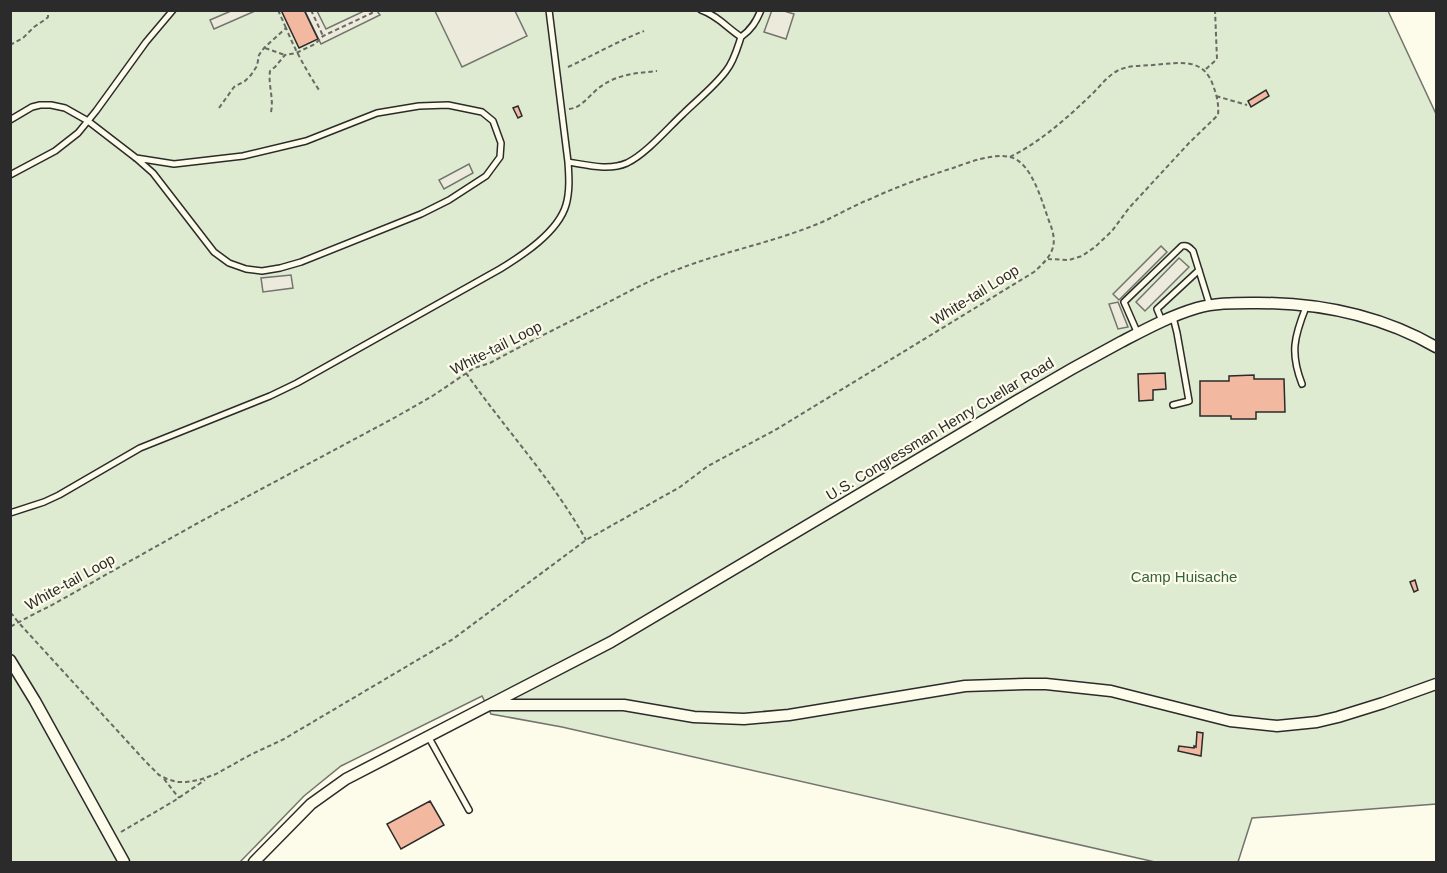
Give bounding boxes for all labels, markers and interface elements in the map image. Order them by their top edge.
street label: White-tail Loop [928,261,1022,328]
street label: White-tail Loop [447,317,544,378]
street label: U.S. Congressman Henry Cuellar Road [823,354,1057,503]
street label: White-tail Loop [22,550,118,613]
park label: Camp Huisache [1131,568,1237,585]

